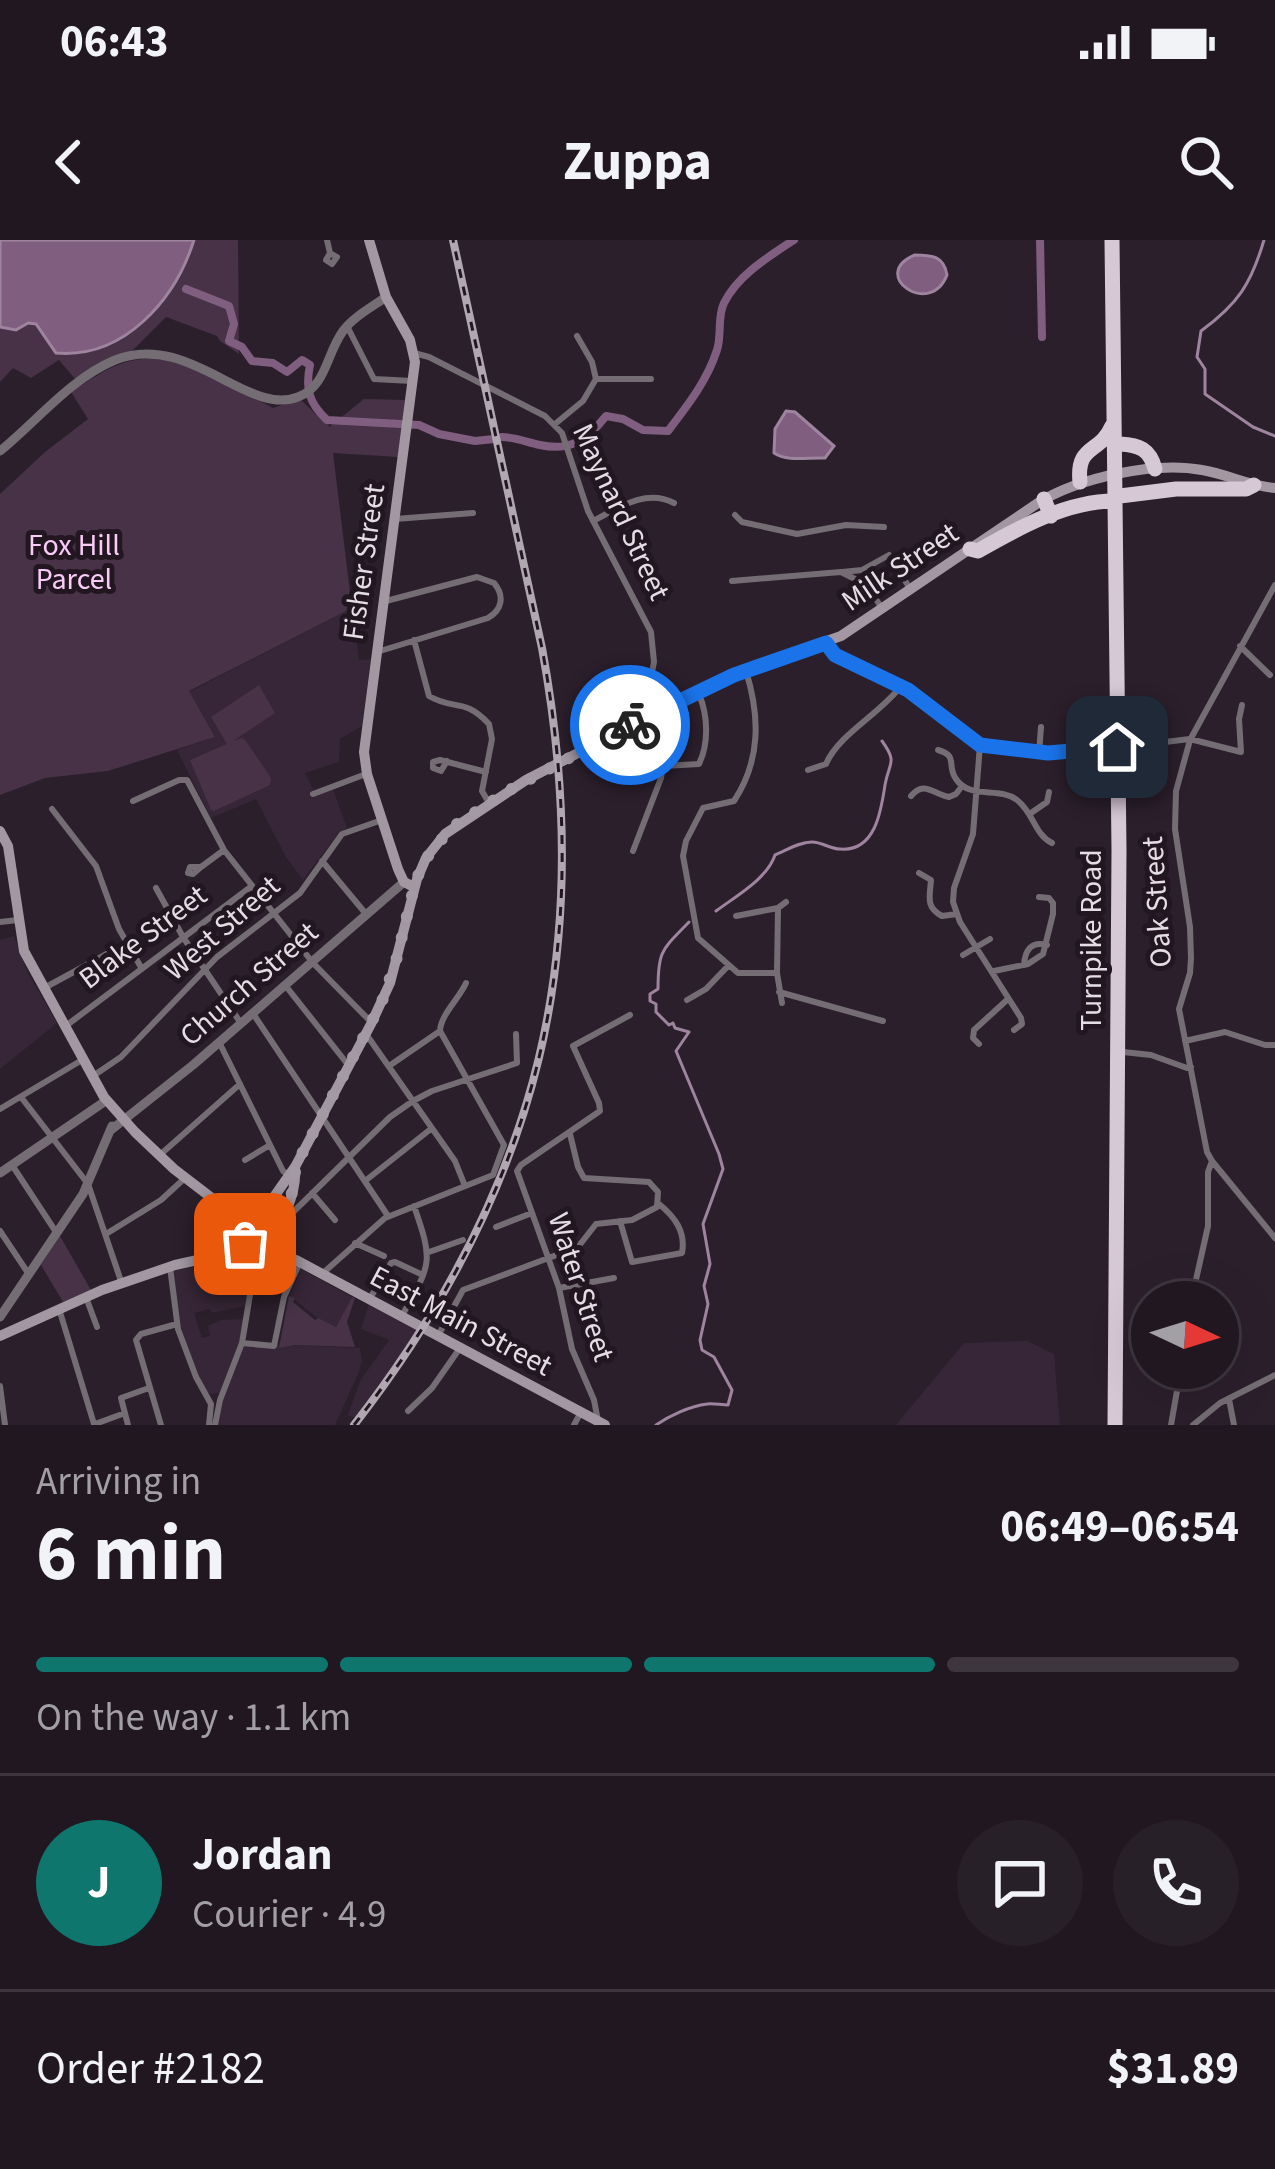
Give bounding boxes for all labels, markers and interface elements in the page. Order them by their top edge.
text: 06:43 [60,10,169,74]
text: Zuppa [563,124,712,201]
icon: back [36,129,102,195]
icon: search [1173,129,1239,195]
street label: Maynard Street [561,417,681,607]
street label: Fisher Street [332,481,396,643]
street label: Milk Street [833,512,967,622]
park label: Fox Hill Parcel [28,524,120,601]
courier [570,665,690,785]
icon: bike [597,692,663,758]
pin [1066,696,1168,798]
icon: home [1084,714,1150,780]
street label: Oak Street [1131,835,1183,969]
street label: Turnpike Road [1070,849,1113,1031]
street label: West Street [154,865,290,991]
street label: Blake Street [70,874,216,1000]
street label: Church Street [170,912,328,1056]
pin [194,1193,296,1295]
street label: Water Street [537,1207,625,1367]
icon: bag [212,1211,278,1277]
street label: East Main Street [362,1255,560,1387]
north arrow [1131,1281,1239,1389]
map controls [1131,1281,1239,1389]
text: Arriving in [36,1454,201,1510]
text: 06:49–06:54 [1000,1495,1239,1559]
text: 6 min [36,1499,226,1610]
text: On the way · 1.1 km [36,1690,351,1746]
button: chat [957,1820,1083,1946]
button: phone [1113,1820,1239,1946]
text: Jordan [192,1823,333,1887]
text: J [88,1851,110,1915]
text: Courier · 4.9 [192,1887,386,1943]
text: Order #2182 [36,2037,265,2101]
text: $31.89 [1107,2037,1239,2101]

